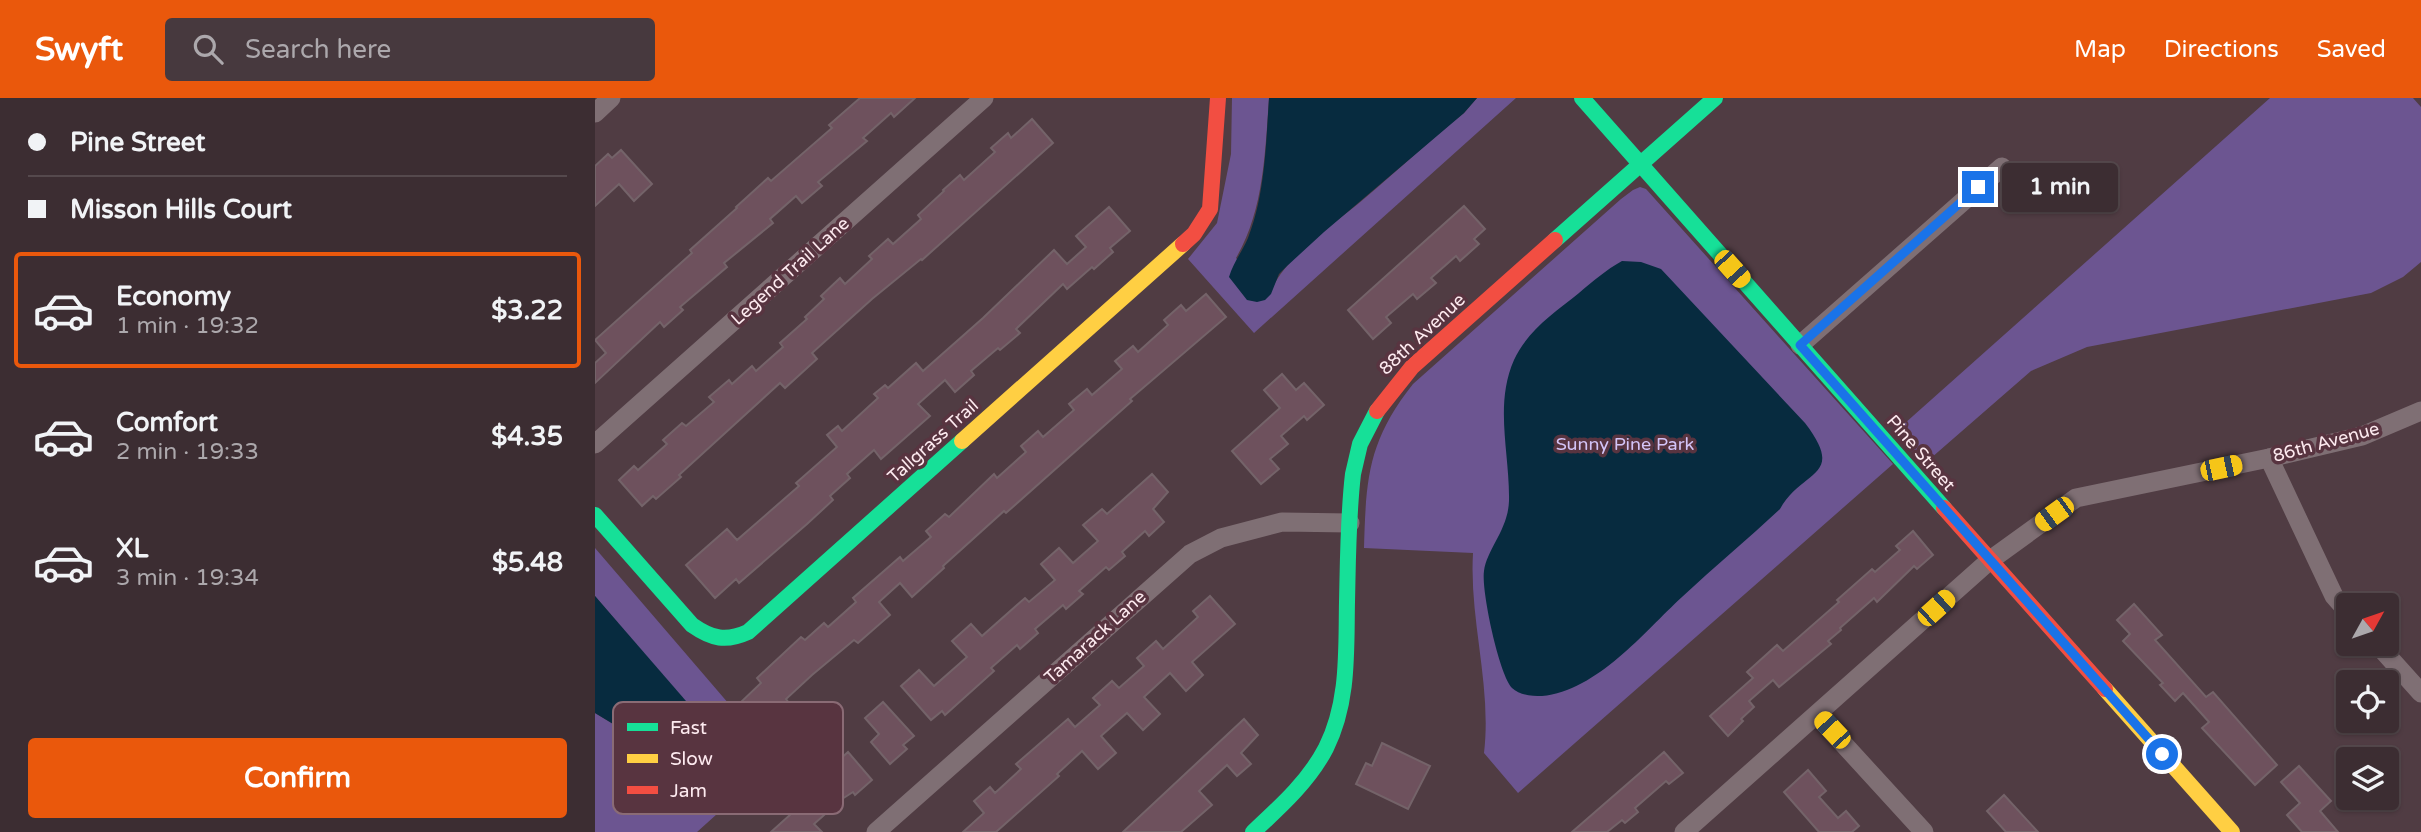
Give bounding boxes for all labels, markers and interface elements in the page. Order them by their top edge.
search box [165,18,655,81]
text: Swyft [35,30,123,69]
icon: search [189,30,227,68]
text: Search here [245,34,391,65]
text: Map [2074,35,2126,64]
text: Directions [2164,35,2279,64]
text: Saved [2317,35,2386,64]
text: Pine Street [70,127,205,158]
callout: 1 min [2003,162,2118,212]
route end [1962,171,1994,203]
text: 1 min [2029,173,2091,201]
text: Misson Hills Court [70,194,292,225]
street label: Legend Trail Lane [726,212,854,330]
car [1711,246,1754,292]
icon: car [32,279,95,342]
text: Economy [116,281,231,312]
street label: 88th Avenue [1374,289,1470,379]
text: $3.22 [491,295,563,326]
text: 1 min · 19:32 [116,312,259,340]
street label: Tallgrass Trail [883,394,983,488]
icon: car [32,405,95,468]
text: Comfort [116,407,218,438]
street label: Pine Street [1882,410,1960,496]
street label: 86th Avenue [2270,417,2382,467]
text: $4.35 [491,421,563,452]
park label: Sunny Pine Park [1556,433,1695,455]
text: 2 min · 19:33 [116,438,259,466]
car [2199,453,2244,483]
car [2031,493,2078,535]
icon: car [32,531,95,594]
text: XL [116,533,148,564]
text: $5.48 [492,547,563,578]
text: 3 min · 19:34 [116,564,259,592]
street label: Tamarack Lane [1040,586,1150,688]
car [1914,586,1959,630]
north arrow [2336,593,2399,656]
map controls [2336,593,2399,810]
button: locate [2336,670,2399,733]
legend [613,702,843,814]
car [1810,707,1855,753]
text: Fast [670,717,707,739]
button: Confirm [28,738,567,818]
route start [2146,738,2178,770]
button: layers [2336,747,2399,810]
text: Slow [670,748,713,770]
text: Jam [670,780,707,802]

